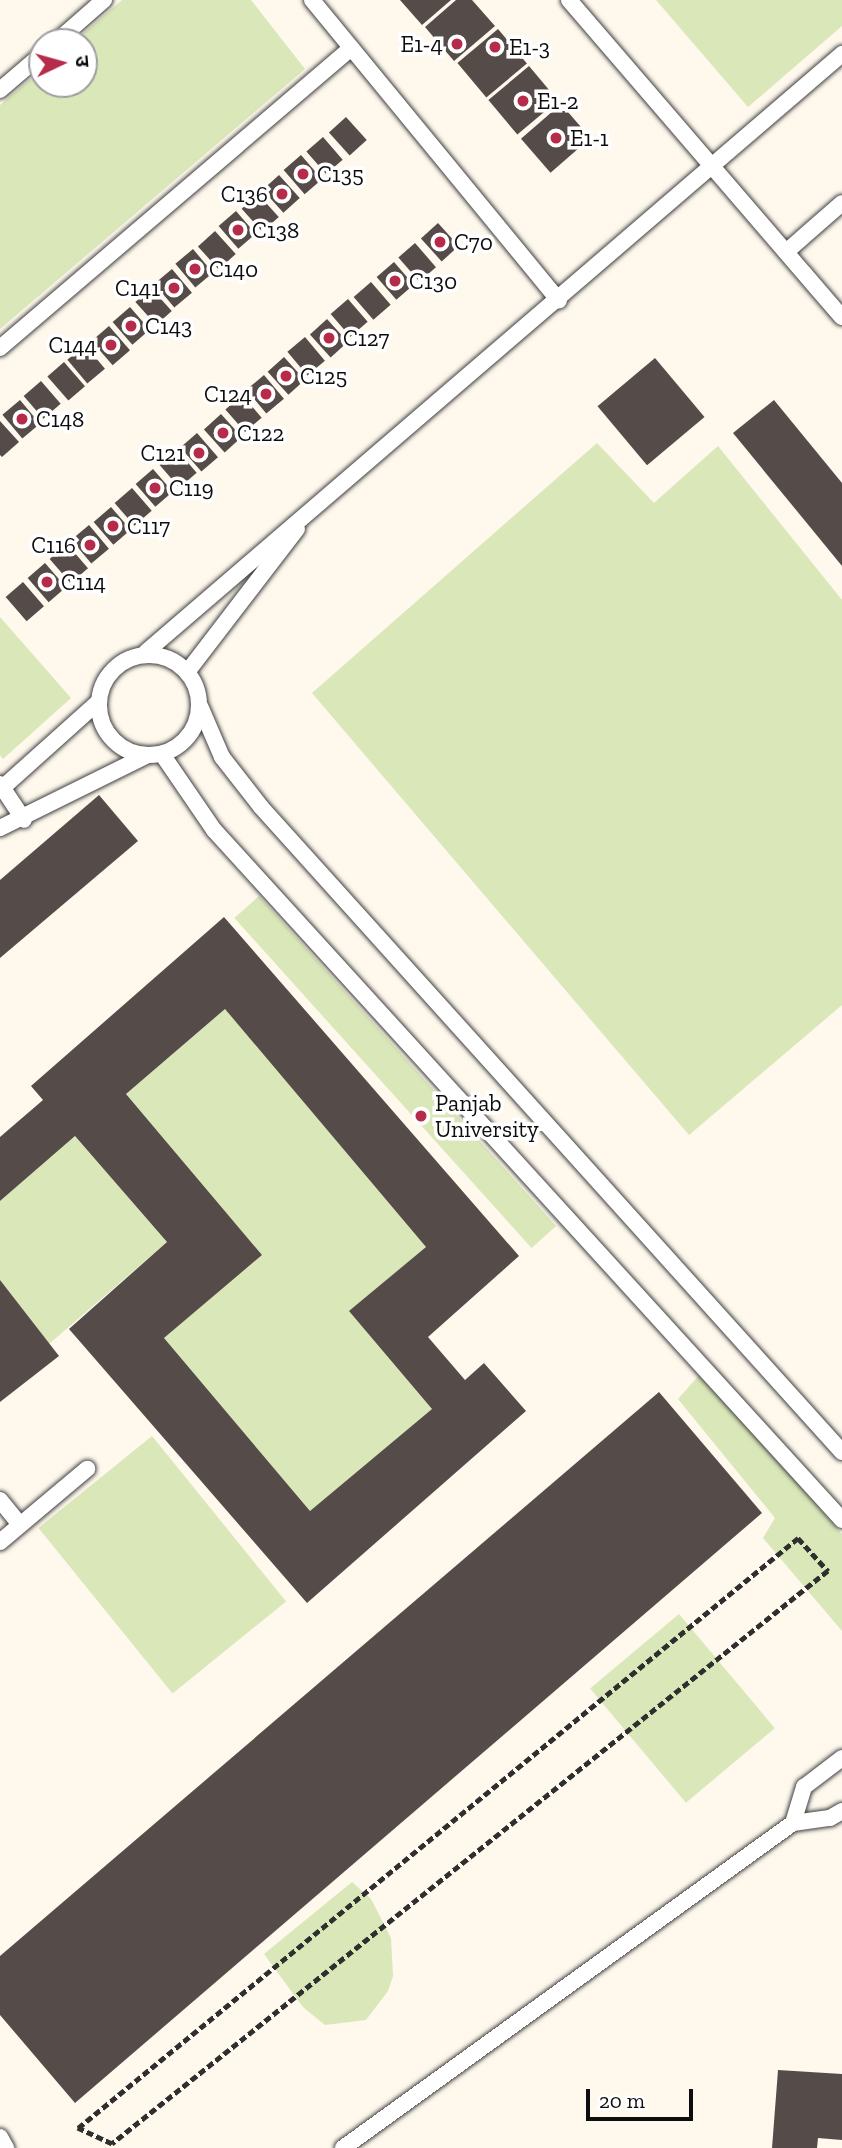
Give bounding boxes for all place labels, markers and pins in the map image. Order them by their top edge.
place label: E1-4 [400,30,443,58]
place label: E1-3 [509,33,550,61]
marker: E1-4 [449,36,465,52]
marker: E1-3 [487,39,503,55]
place label: E1-2 [537,87,579,115]
marker: E1-2 [515,93,531,109]
place label: E1-1 [570,124,609,152]
marker: E1-1 [548,130,564,146]
place label: C135 [317,160,364,188]
marker: C135 [295,166,311,182]
place label: C136 [221,180,268,208]
marker: C136 [274,186,290,202]
place label: C138 [252,216,299,244]
marker: C138 [230,222,246,238]
place label: C70 [454,228,493,256]
marker: C70 [432,234,448,250]
place label: C140 [209,255,258,283]
marker: C140 [187,261,203,277]
place label: C130 [409,267,457,295]
marker: C130 [387,273,403,289]
place label: C141 [115,274,160,302]
marker: C141 [166,280,182,296]
place label: C143 [145,312,192,340]
marker: C143 [123,318,139,334]
place label: C127 [343,324,389,352]
marker: C127 [321,330,337,346]
place label: C144 [48,331,97,359]
marker: C144 [103,337,119,353]
place label: C125 [300,362,347,390]
marker: C125 [278,368,294,384]
place label: C124 [204,380,252,408]
marker: C124 [258,386,274,402]
place label: C148 [36,405,84,433]
marker: C148 [14,411,30,427]
place label: C122 [237,419,284,447]
marker: C122 [215,425,231,441]
place label: C121 [141,439,185,467]
marker: C121 [191,445,207,461]
place label: C119 [169,474,214,502]
marker: C119 [147,480,163,496]
place label: C117 [127,512,170,540]
marker: C117 [105,518,121,534]
place label: C116 [31,531,76,559]
marker: C116 [82,537,98,553]
place label: C114 [61,568,106,596]
marker: C114 [39,574,55,590]
place label: Panjab University [435,1089,539,1143]
marker: Panjab University [413,1108,429,1124]

